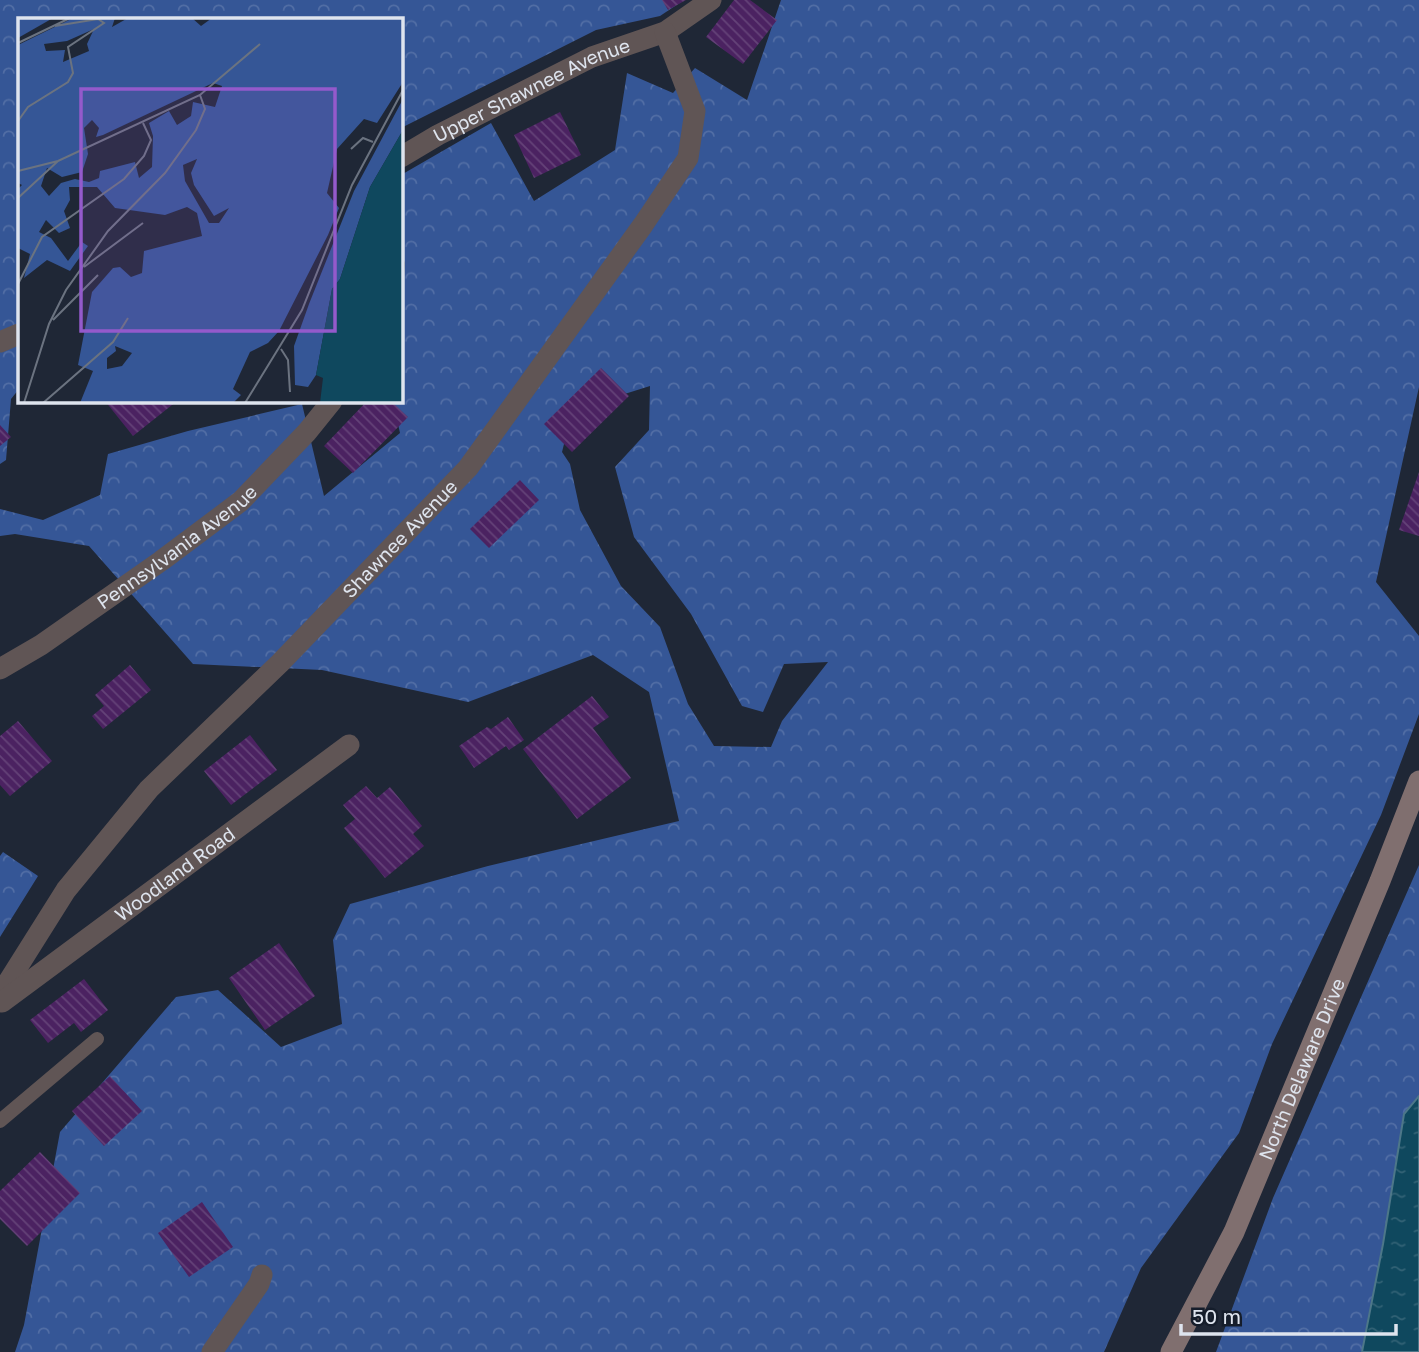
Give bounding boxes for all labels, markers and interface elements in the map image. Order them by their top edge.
inset map [18,18,402,402]
street label: Upper Shawnee Avenue [429,33,633,147]
street label: Shawnee Avenue [337,475,462,602]
street label: Pennsylvania Avenue [92,480,261,613]
street label: Woodland Road [110,822,239,926]
street label: North Delaware Drive [1253,975,1349,1163]
scale bar [1181,1292,1396,1336]
text: 50 m [1192,1303,1241,1329]

